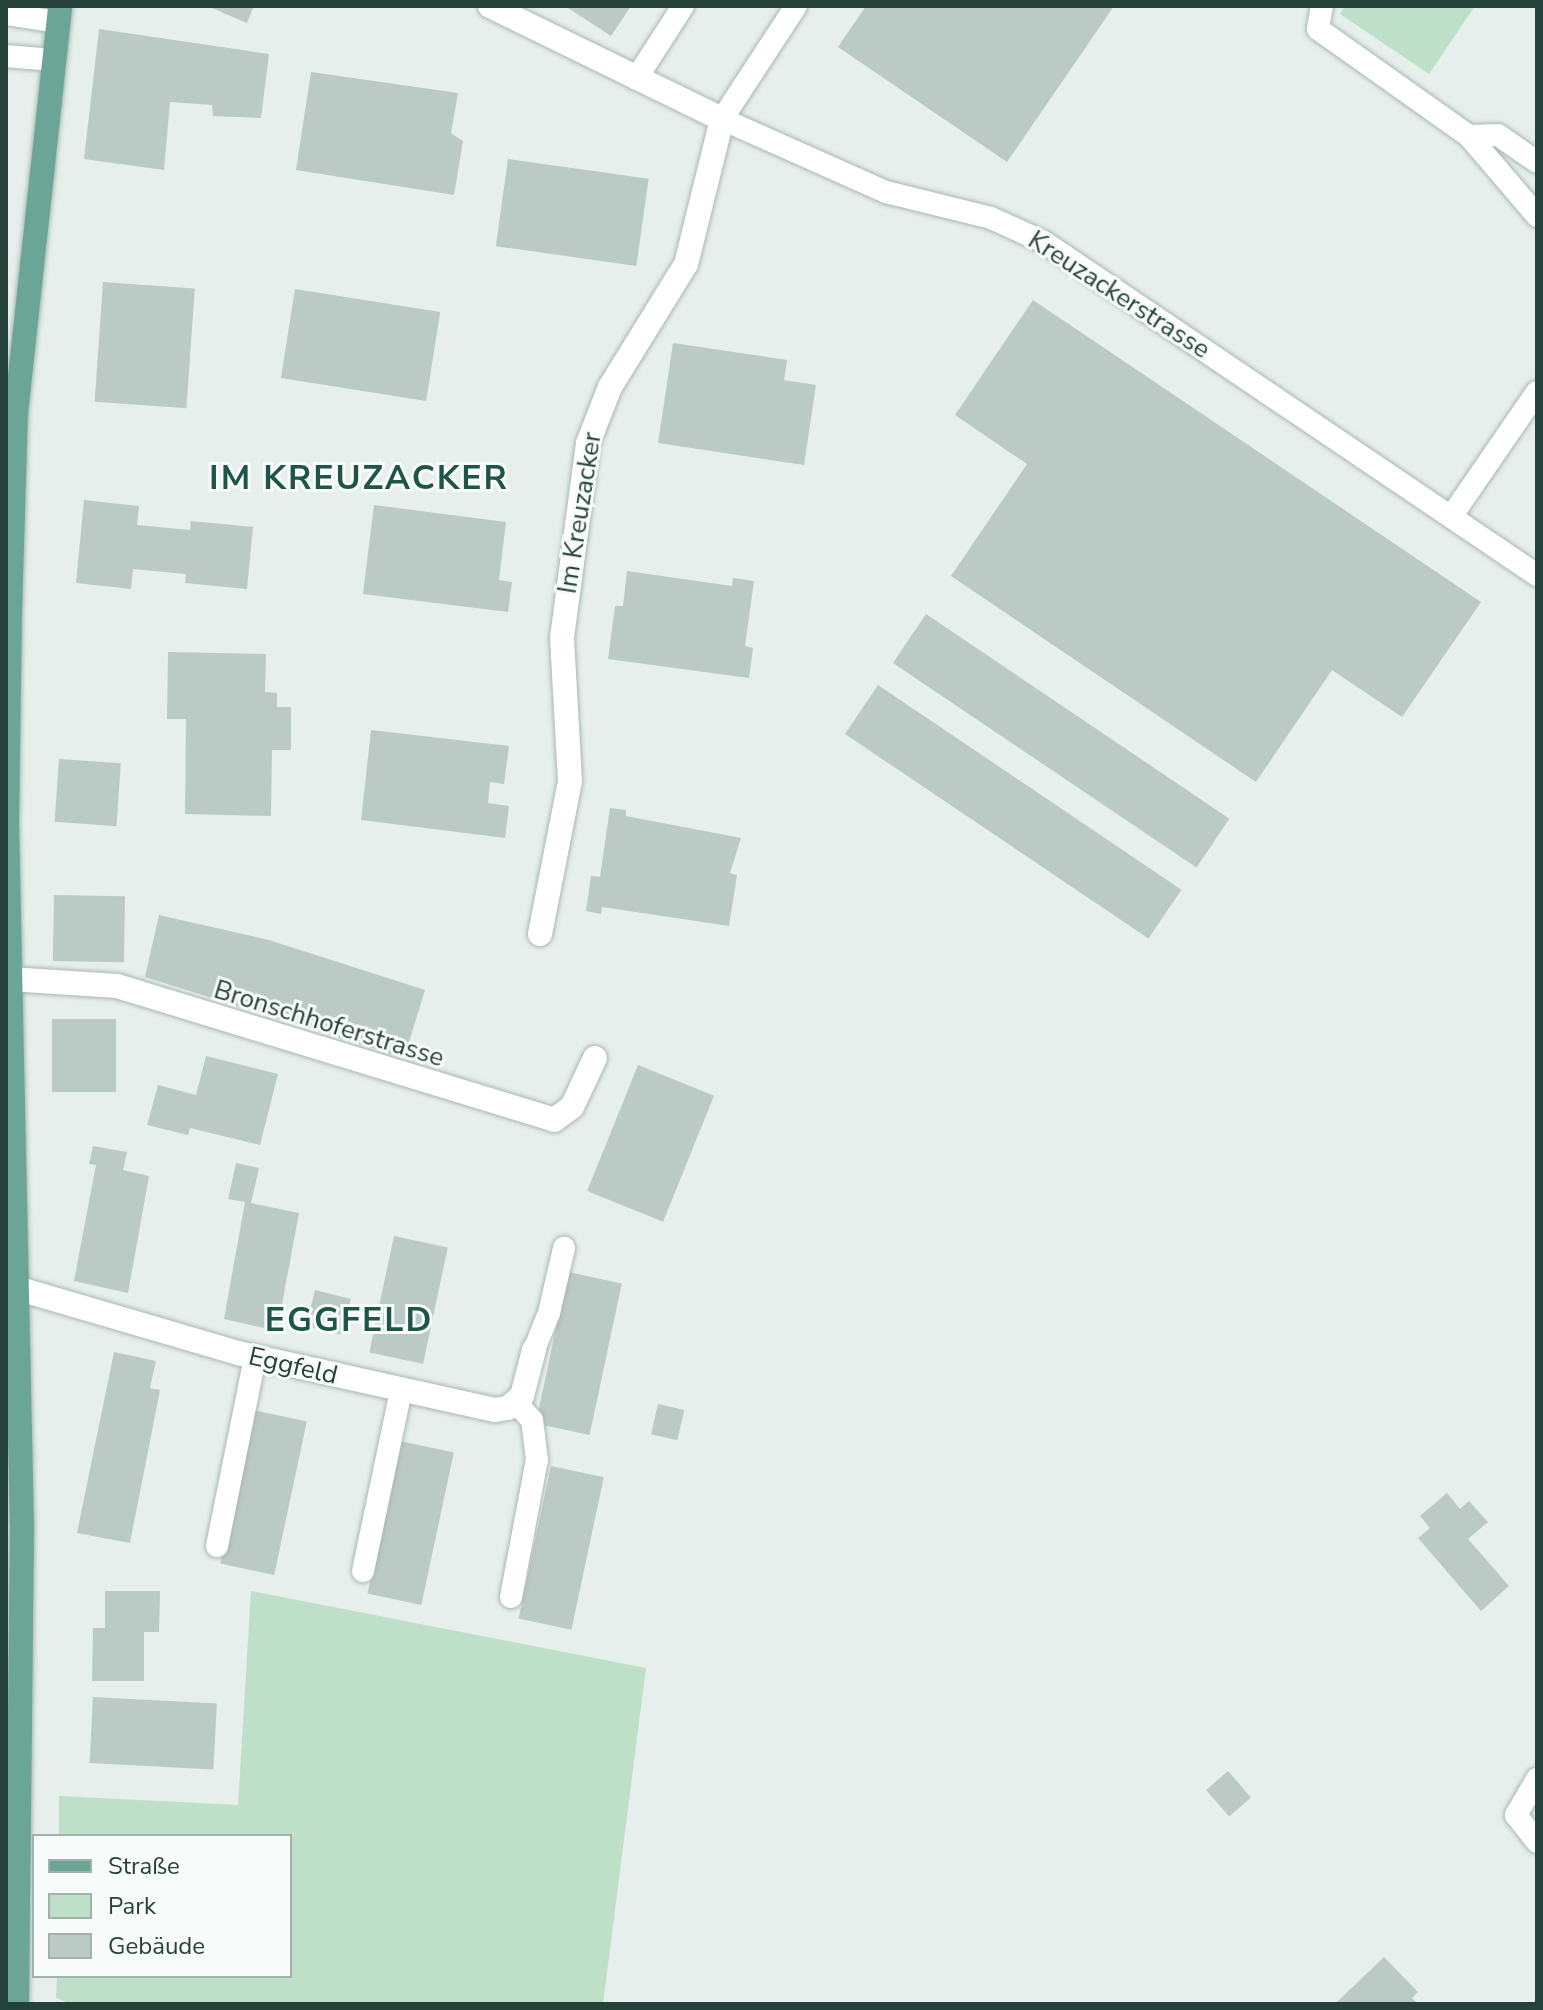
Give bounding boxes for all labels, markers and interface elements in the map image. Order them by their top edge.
street label: Kreuzackerstrasse [1022,225,1216,365]
street label: Im Kreuzacker [552,430,608,596]
district label: IM KREUZACKER [209,459,509,499]
street label: Bronschhoferstrasse [210,974,448,1074]
district label: EGGFELD [265,1301,433,1341]
street label: Eggfeld [245,1341,341,1391]
legend [32,1834,292,1978]
text: Straße [108,1850,180,1882]
text: Park [108,1890,156,1922]
text: Gebäude [108,1930,205,1962]

